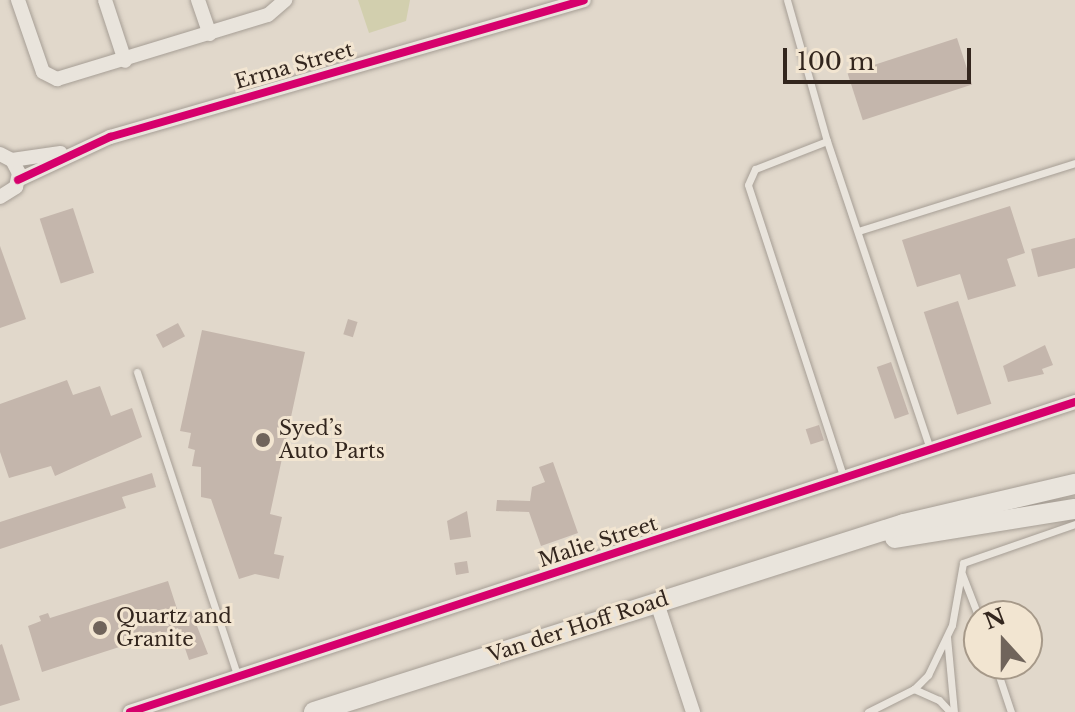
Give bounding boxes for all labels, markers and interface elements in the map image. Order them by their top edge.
scale bar [787,32,975,82]
street label: Erma Street [232,38,356,94]
text: 100 m [797,47,875,76]
place label: Syed’s Auto Parts [279,416,385,463]
marker: Syed’s Auto Parts [254,431,272,449]
street label: Malie Street [536,511,660,573]
street label: Van der Hoff Road [484,586,672,668]
north arrow [963,600,1043,680]
text: N [980,603,1009,635]
place label: Quartz and Granite [116,604,232,651]
marker: Quartz and Granite [91,619,109,637]

